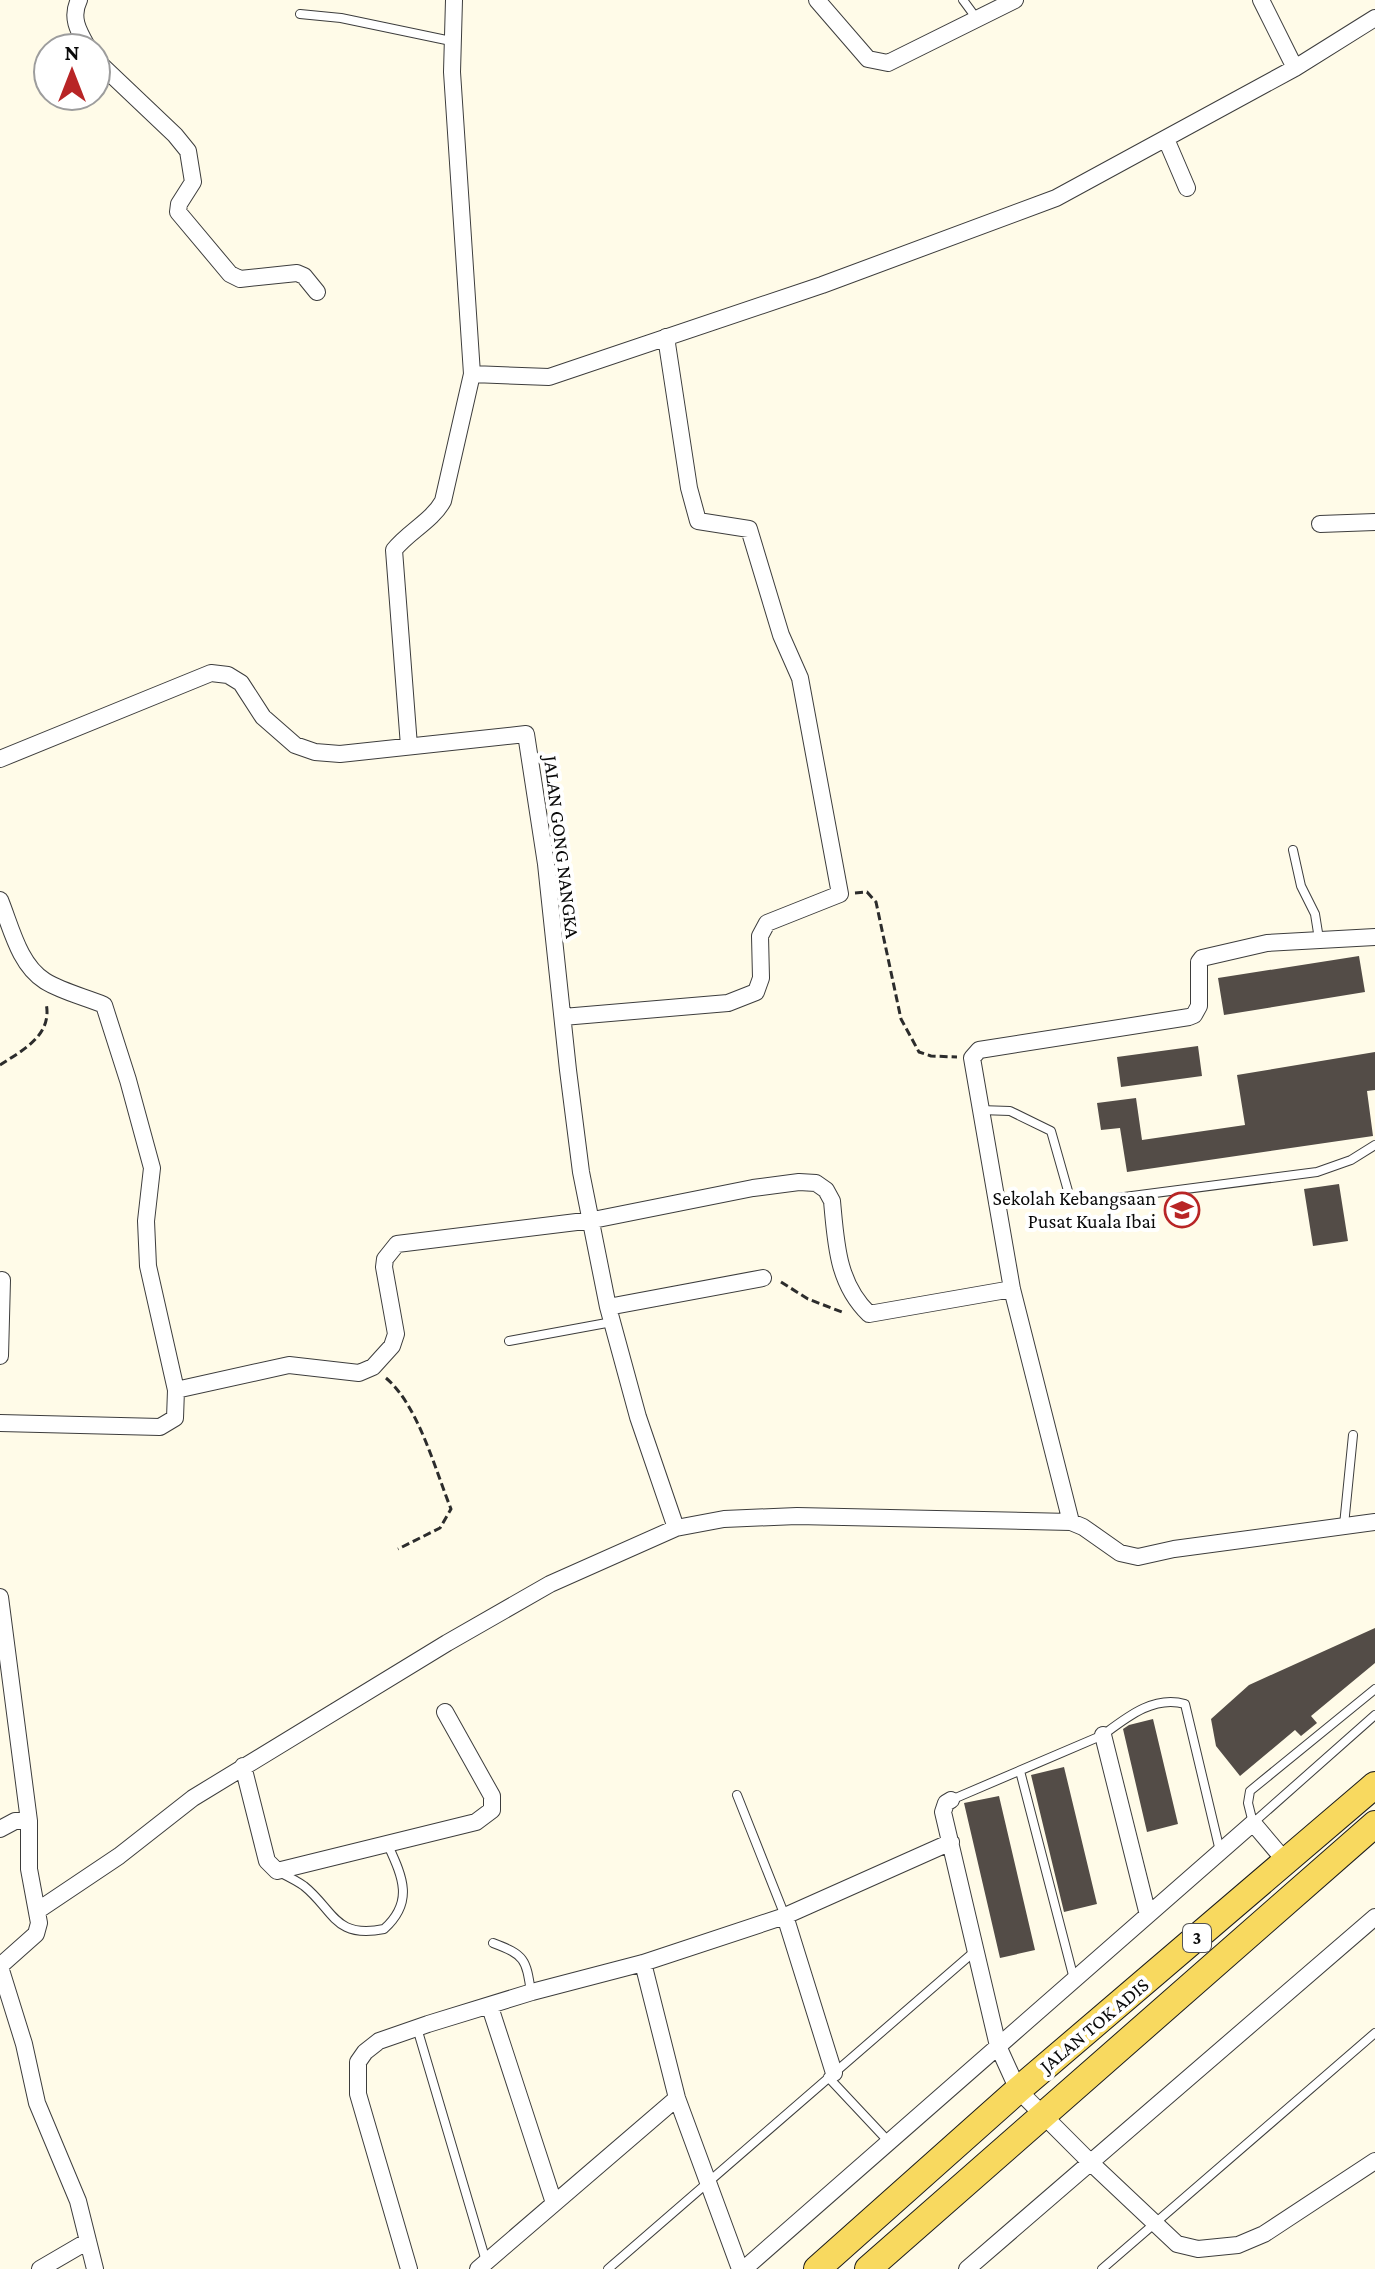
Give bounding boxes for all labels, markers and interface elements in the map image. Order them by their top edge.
north arrow [32,32,112,112]
text: N [65,40,80,65]
street label: JALAN GONG NANGKA [539,752,584,940]
place label: Sekolah Kebangsaan Pusat Kuala Ibai [993,1187,1156,1232]
school or university icon: Sekolah Kebangsaan Pusat Kuala Ibai [1163,1191,1201,1229]
road number: 3 [1183,1924,1211,1952]
street label: JALAN TOK ADIS [1034,1973,1153,2079]

